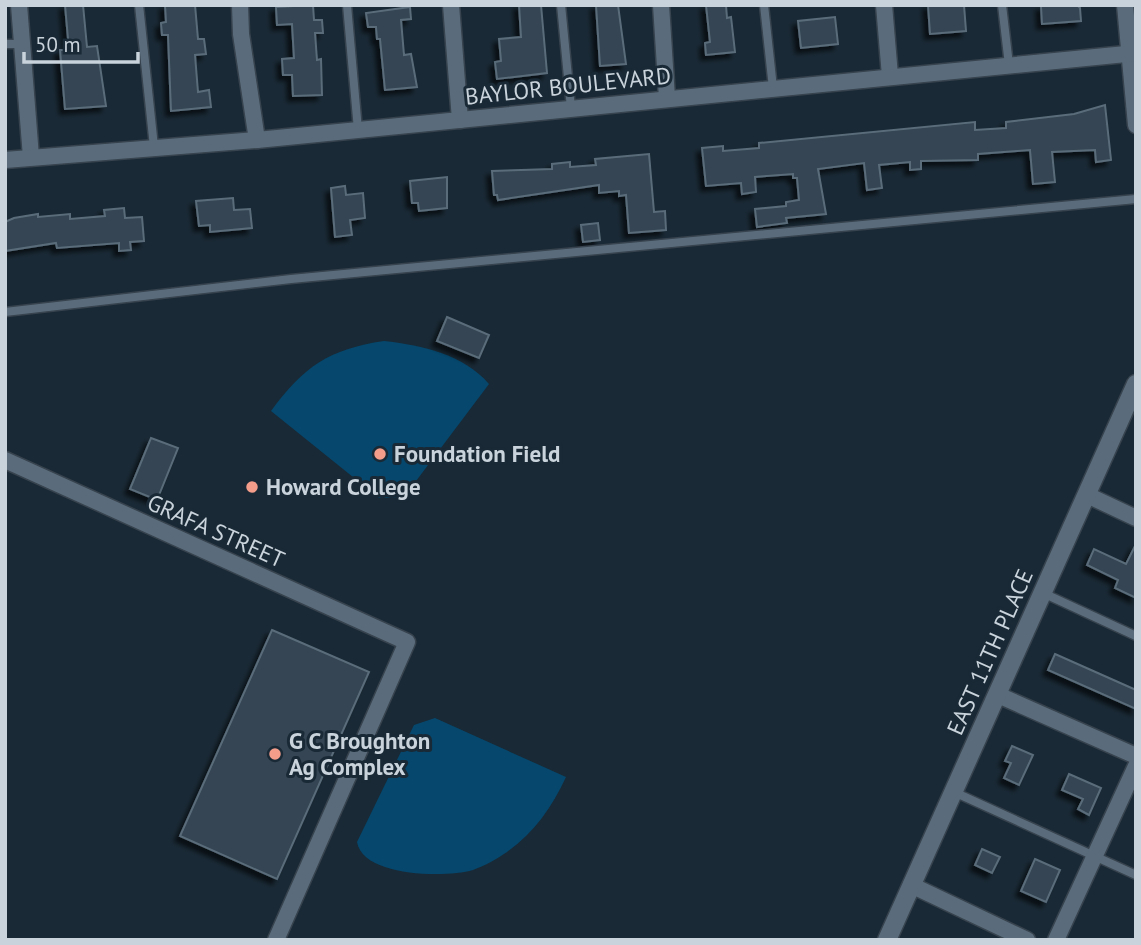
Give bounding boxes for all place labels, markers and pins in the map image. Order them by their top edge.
place label: Foundation Field [394,439,560,468]
marker: Foundation Field [372,446,388,462]
place label: Howard College [266,472,421,501]
marker: Howard College [244,479,260,495]
place label: G C Broughton Ag Complex [289,726,430,781]
marker: G C Broughton Ag Complex [267,746,283,762]

